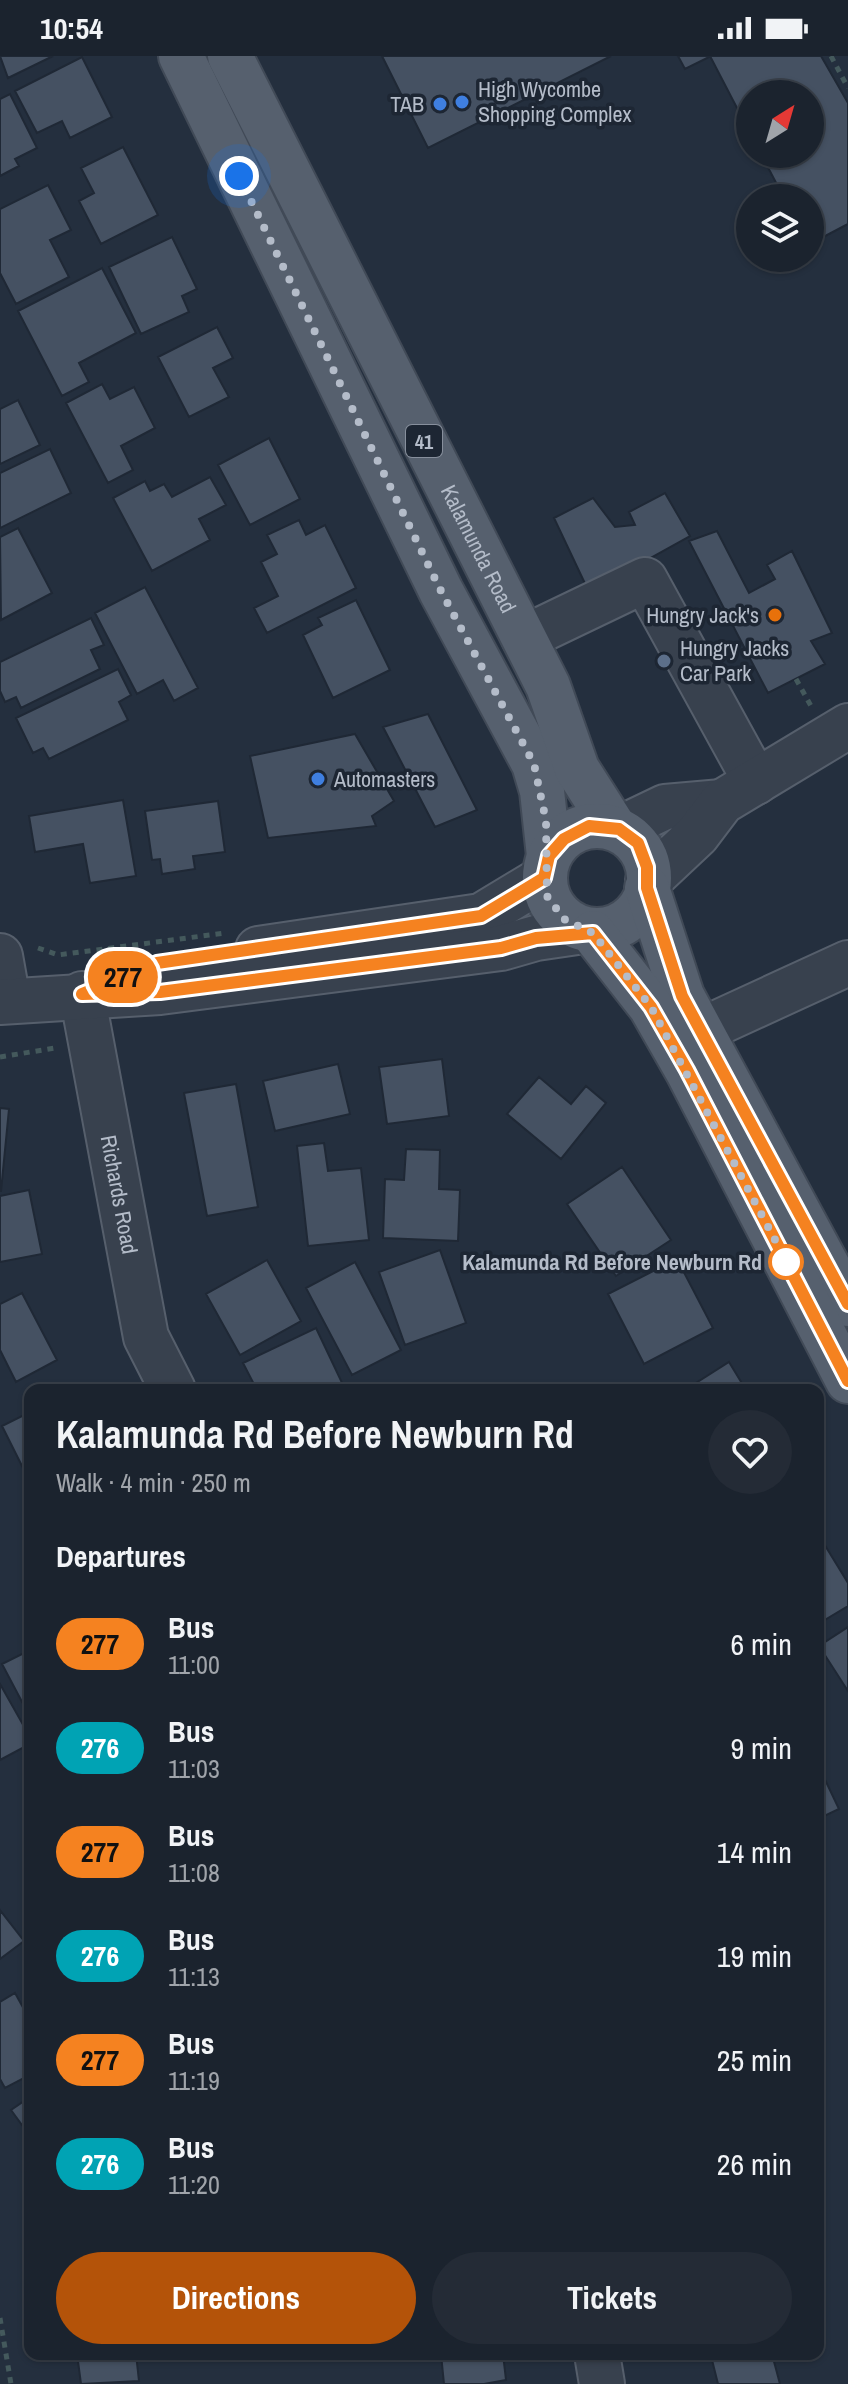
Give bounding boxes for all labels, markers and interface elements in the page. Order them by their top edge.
text: 10:54 [40,8,103,48]
place label: High Wycombe Shopping Complex [478,74,631,129]
north arrow [736,80,824,168]
map controls [736,80,824,272]
place label: TAB [390,89,424,119]
marker: High Wycombe Shopping Complex [453,93,471,111]
marker: TAB [431,95,449,113]
your location [219,156,259,196]
button: layers [736,184,824,272]
road number: 41 [406,425,442,457]
street label: Kalamunda Road [434,480,524,618]
place label: Hungry Jack's [646,600,759,630]
marker: Hungry Jack's [766,606,784,624]
place label: Hungry Jacks Car Park [680,633,789,688]
marker: Hungry Jacks Car Park [655,652,673,670]
place label: Automasters [333,764,435,794]
marker: Automasters [309,770,327,788]
line badge: 277 [77,951,169,1003]
text: 277 [104,958,142,996]
street label: Richards Road [94,1133,145,1257]
marker: Kalamunda Rd Before Newburn Rd [769,1245,803,1279]
place label: Kalamunda Rd Before Newburn Rd [462,1247,762,1277]
text: Kalamunda Rd Before Newburn Rd [56,1409,574,1460]
button: heart [708,1410,792,1494]
text: Walk · 4 min · 250 m [56,1465,251,1500]
text: Departures [56,1536,186,1576]
text: Bus [168,1607,214,1647]
text: 6 min [730,1624,792,1664]
text: 277 [81,1625,119,1663]
text: 11:00 [168,1647,220,1682]
text: Bus [168,1711,214,1751]
text: 9 min [730,1728,792,1768]
text: 276 [81,1729,119,1767]
text: 11:03 [168,1751,220,1786]
text: Bus [168,1815,214,1855]
text: 14 min [717,1832,792,1872]
text: 277 [81,1833,119,1871]
text: 11:08 [168,1855,220,1890]
text: Bus [168,1919,214,1959]
text: 19 min [717,1936,792,1976]
text: 276 [81,1937,119,1975]
text: 11:13 [168,1959,220,1994]
text: Bus [168,2023,214,2063]
text: 25 min [717,2040,792,2080]
text: 277 [81,2041,119,2079]
text: 11:19 [168,2063,220,2098]
text: Bus [168,2127,214,2167]
text: 26 min [717,2144,792,2184]
text: 276 [81,2145,119,2183]
text: 11:20 [168,2167,220,2202]
button: Directions [56,2252,416,2344]
button: Tickets [432,2252,792,2344]

